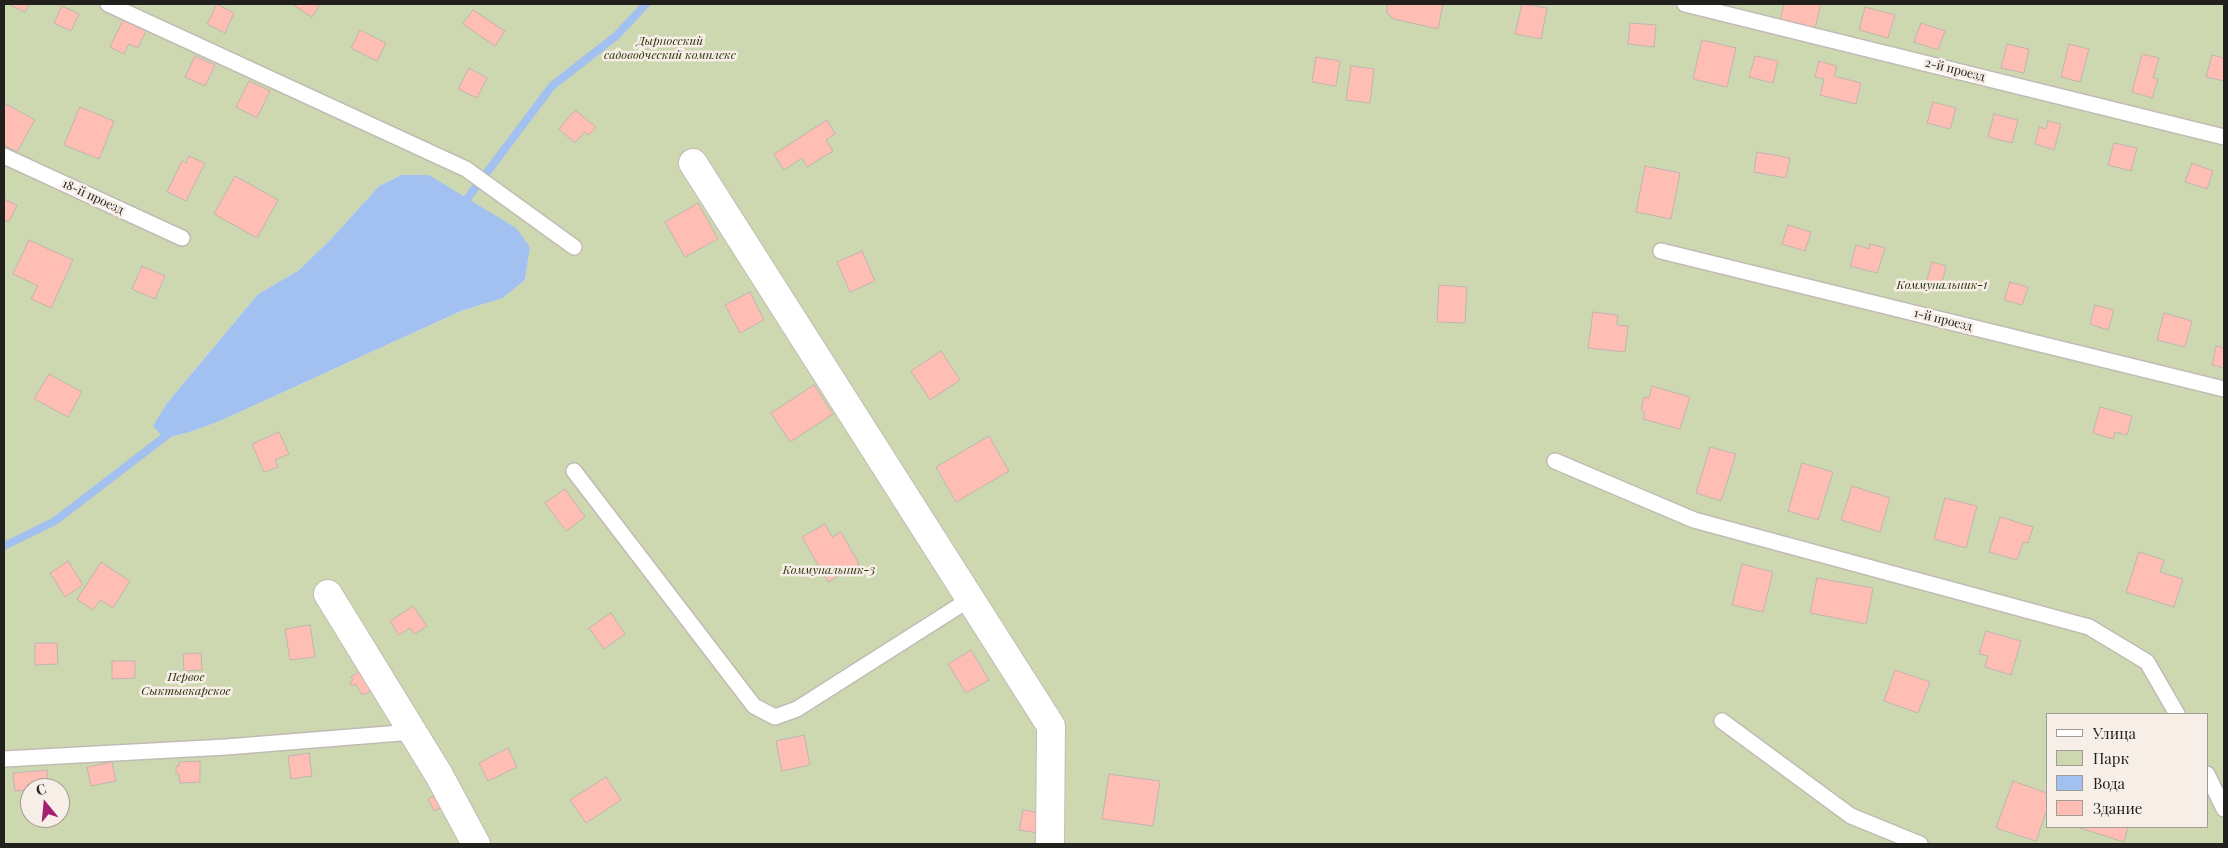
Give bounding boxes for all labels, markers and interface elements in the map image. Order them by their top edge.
park label: Дырносский садоводческий комплекс [604,34,736,62]
street label: 2-й проезд [1924,56,1986,84]
street label: 18-й проезд [60,177,126,217]
park label: Коммунальник-1 [1897,278,1987,292]
street label: 1-й проезд [1912,306,1974,334]
park label: Коммунальник-3 [783,563,875,577]
park label: Первое Сыктывкарское [141,670,231,698]
legend [2046,713,2208,828]
text: Улица [2093,723,2136,743]
text: Парк [2093,748,2129,768]
text: Вода [2093,773,2125,793]
north arrow [20,778,70,828]
text: С [33,779,48,800]
text: Здание [2093,798,2142,818]

